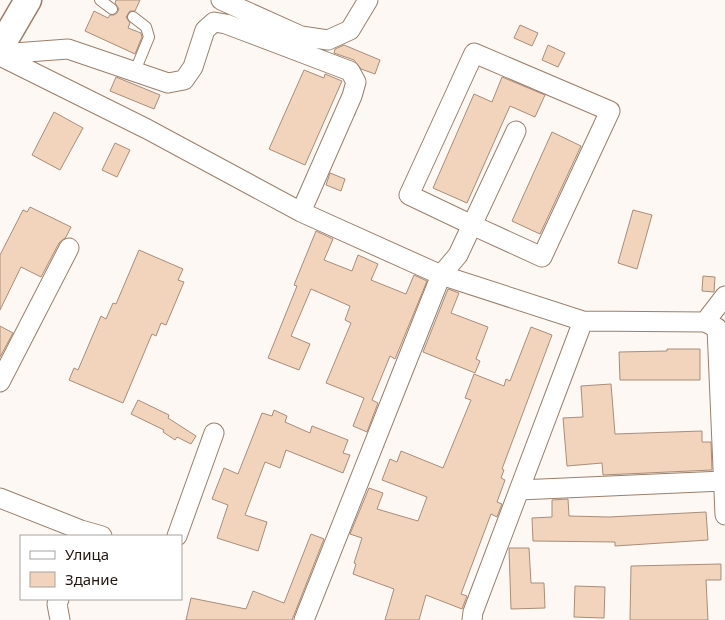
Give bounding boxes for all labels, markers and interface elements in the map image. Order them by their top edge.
legend [20,535,182,600]
text: Улица [65,544,109,564]
text: Здание [65,569,118,589]

